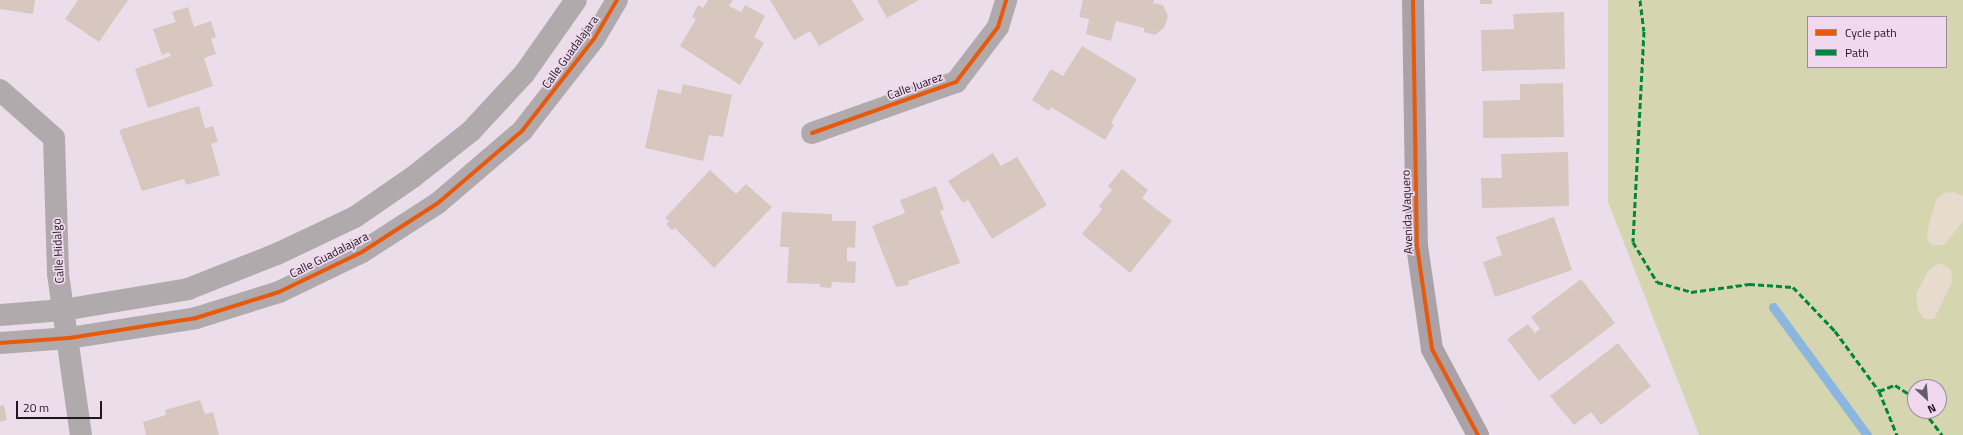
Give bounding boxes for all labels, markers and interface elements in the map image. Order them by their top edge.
street label: Calle Guadalajara [539,13,601,91]
legend [1807,16,1947,68]
text: Cycle path [1845,23,1897,42]
text: Path [1845,43,1869,62]
street label: Calle Juarez [885,69,945,103]
street label: Avenida Vaquero [1398,170,1416,254]
street label: Calle Hidalgo [49,218,67,284]
street label: Calle Guadalajara [287,229,371,281]
north arrow [1907,379,1947,419]
scale bar [18,393,104,419]
text: 20 m [23,398,49,417]
text: N [1925,400,1939,418]

